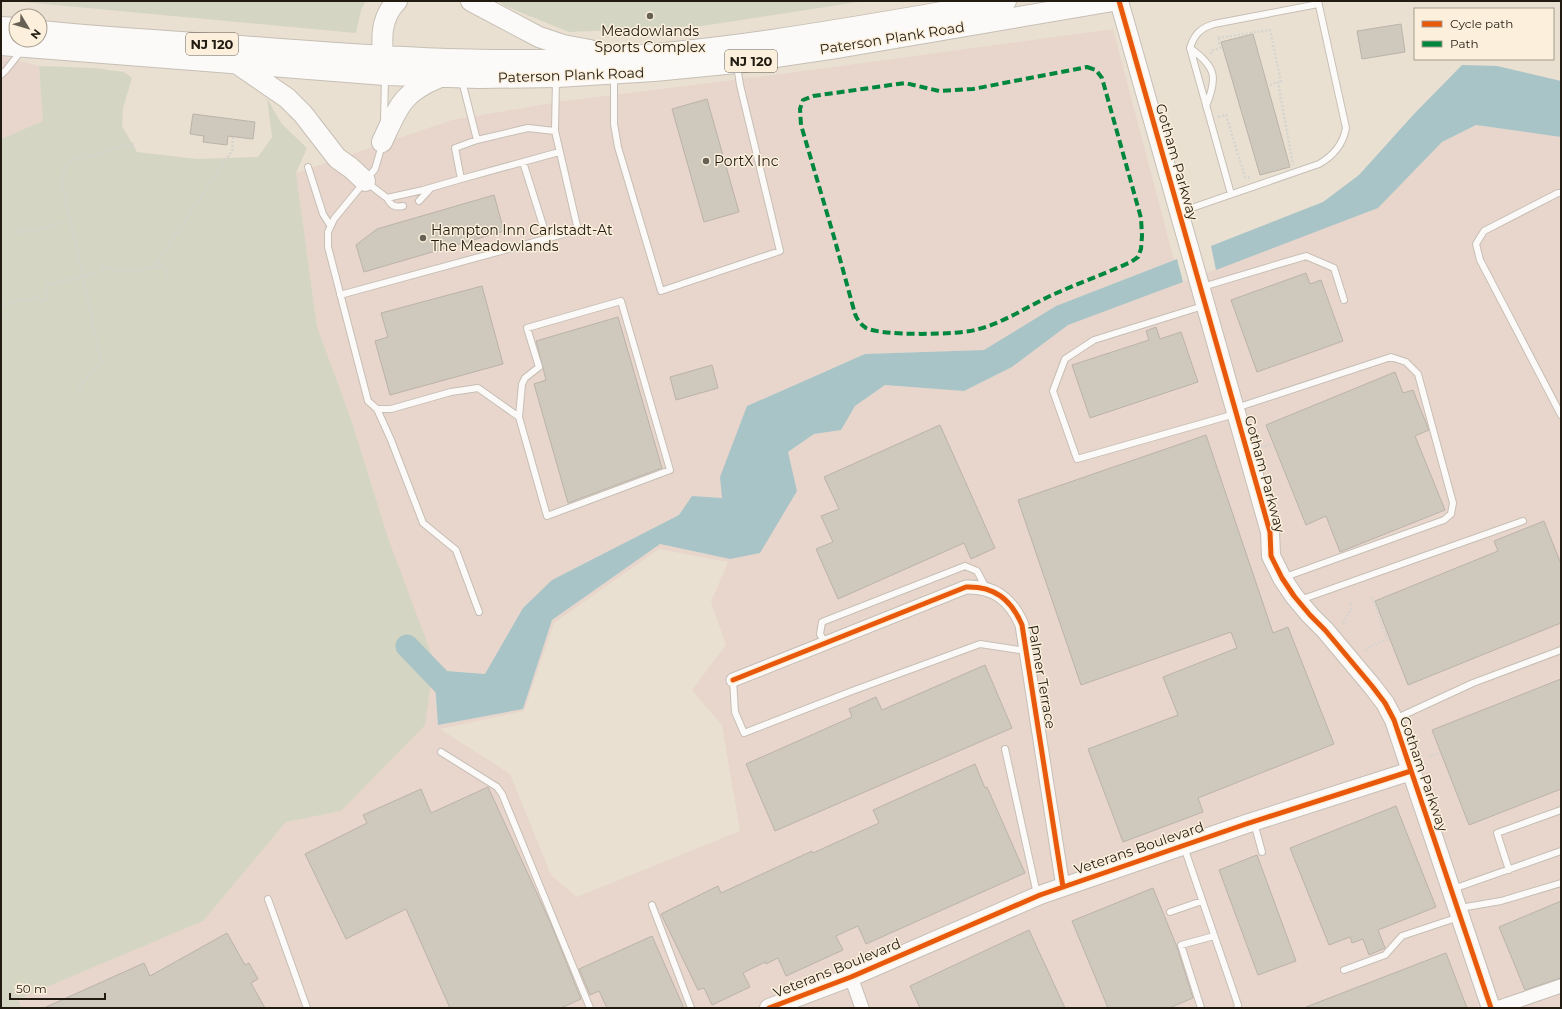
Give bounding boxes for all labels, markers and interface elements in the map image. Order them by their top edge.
north arrow [8,8,48,48]
legend [1414,8,1554,60]
marker: Meadowlands Sports Complex [645,11,655,21]
text: Cycle path [1450,16,1513,31]
street label: Paterson Plank Road [818,18,966,58]
place label: Meadowlands Sports Complex [594,22,706,56]
text: N [28,26,44,42]
road number: NJ 120 [186,33,238,55]
text: Path [1450,36,1479,51]
road number: NJ 120 [725,50,777,72]
street label: Paterson Plank Road [497,63,645,87]
street label: Gotham Parkway [1152,101,1202,223]
place label: PortX Inc [714,152,779,170]
marker: PortX Inc [701,156,711,166]
place label: Hampton Inn Carlstadt-At The Meadowlands [431,221,613,255]
marker: Hampton Inn Carlstadt-At The Meadowlands [418,233,428,243]
street label: Gotham Parkway [1241,413,1289,535]
street label: Palmer Terrace [1024,624,1060,730]
street label: Gotham Parkway [1396,714,1452,834]
street label: Veterans Boulevard [1072,817,1206,879]
street label: Veterans Boulevard [771,934,903,1002]
scale bar [10,975,105,1001]
text: 50 m [16,981,47,996]

